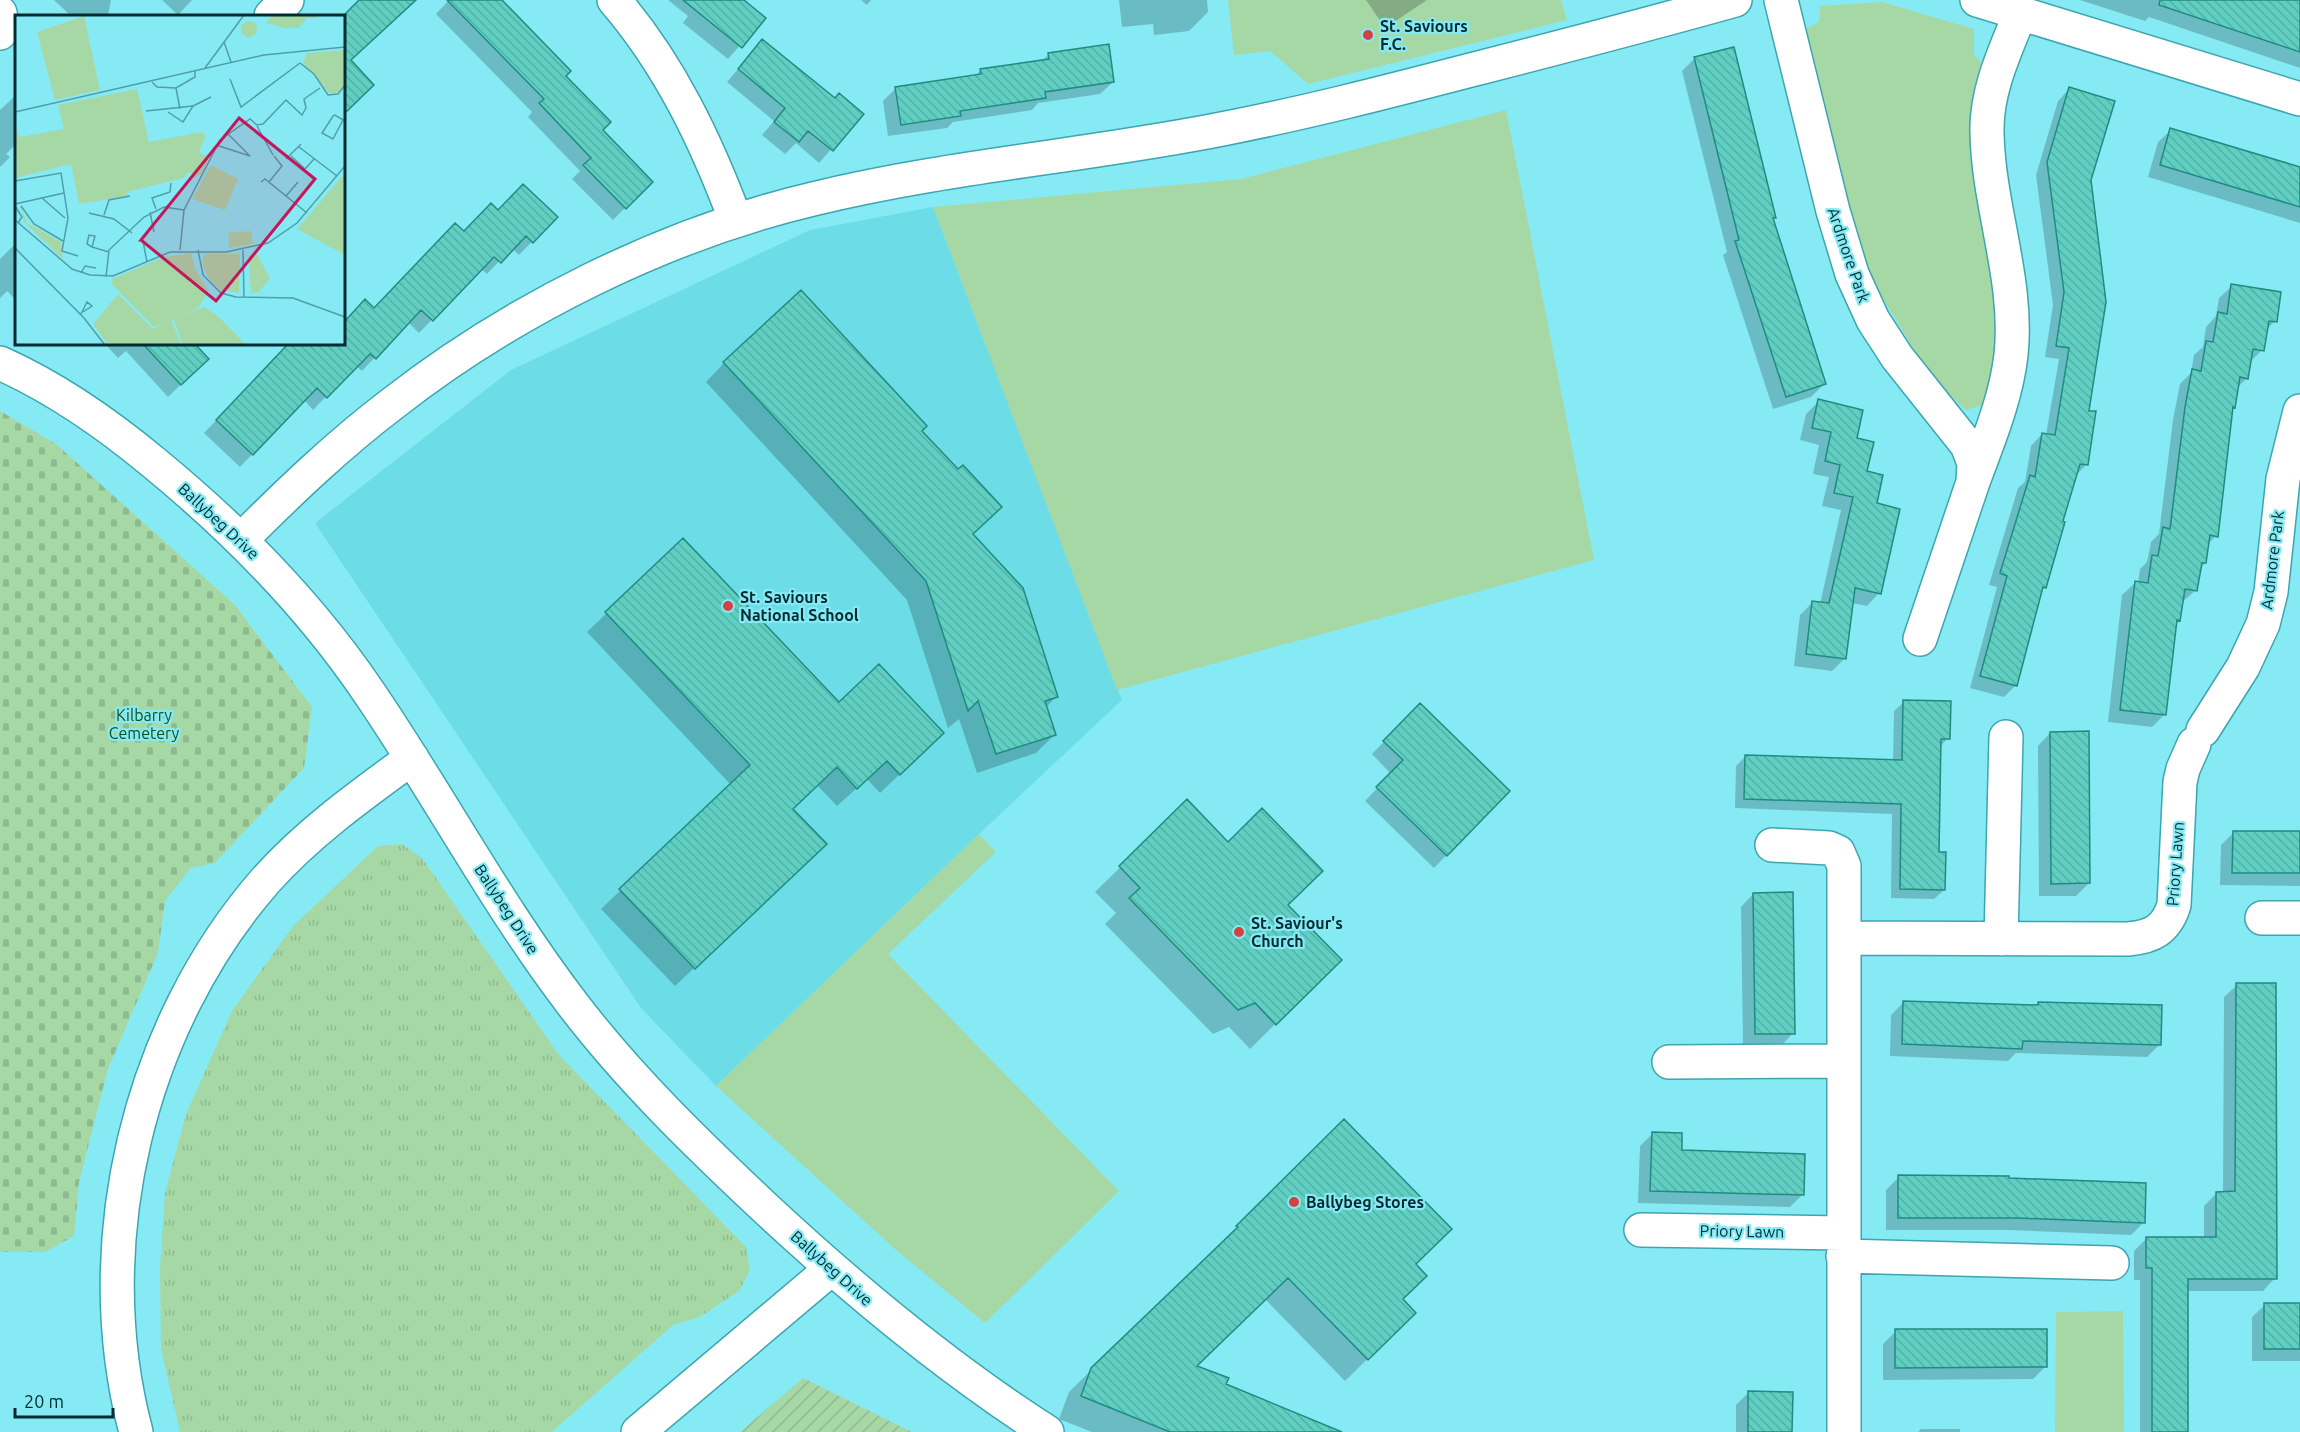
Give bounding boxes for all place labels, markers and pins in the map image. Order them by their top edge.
place label: St. Saviours F.C. [1380,17,1468,53]
marker: St. Saviours F.C. [1361,28,1375,42]
place label: St. Saviours National School [740,588,859,624]
marker: St. Saviours National School [721,599,735,613]
place label: St. Saviour's Church [1251,914,1343,950]
marker: St. Saviour's Church [1232,925,1246,939]
place label: Ballybeg Stores [1306,1193,1424,1211]
marker: Ballybeg Stores [1287,1195,1301,1209]

